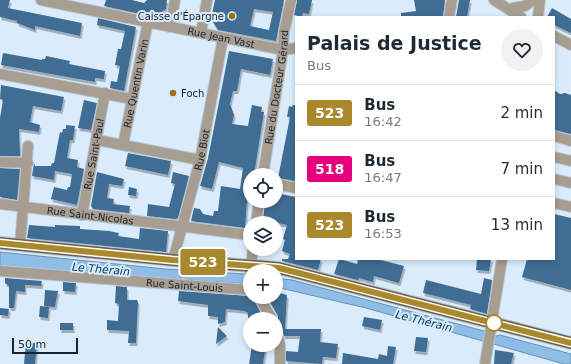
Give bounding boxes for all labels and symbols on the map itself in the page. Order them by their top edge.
place label: Caisse d'Épargne [138,10,224,22]
marker: Caisse d'Épargne [227,11,237,21]
street label: Rue Jean Vast [187,25,256,50]
street label: Rue du Docteur Gérard [263,30,290,145]
street label: Rue Quentin Varin [122,38,150,129]
marker: Foch [168,88,178,98]
place label: Foch [181,88,204,99]
street label: Rue Saint-Paul [82,118,106,191]
street label: Rue Biot [192,128,212,172]
street label: Rue Saint-Nicolas [46,205,134,227]
line badge: 523 [180,249,226,275]
water label: Le Thérain [71,260,131,279]
street label: Rue Saint-Louis [146,277,223,294]
water label: Le Thérain [394,308,454,335]
unlabelled marker [485,314,503,332]
scale bar [12,336,78,355]

